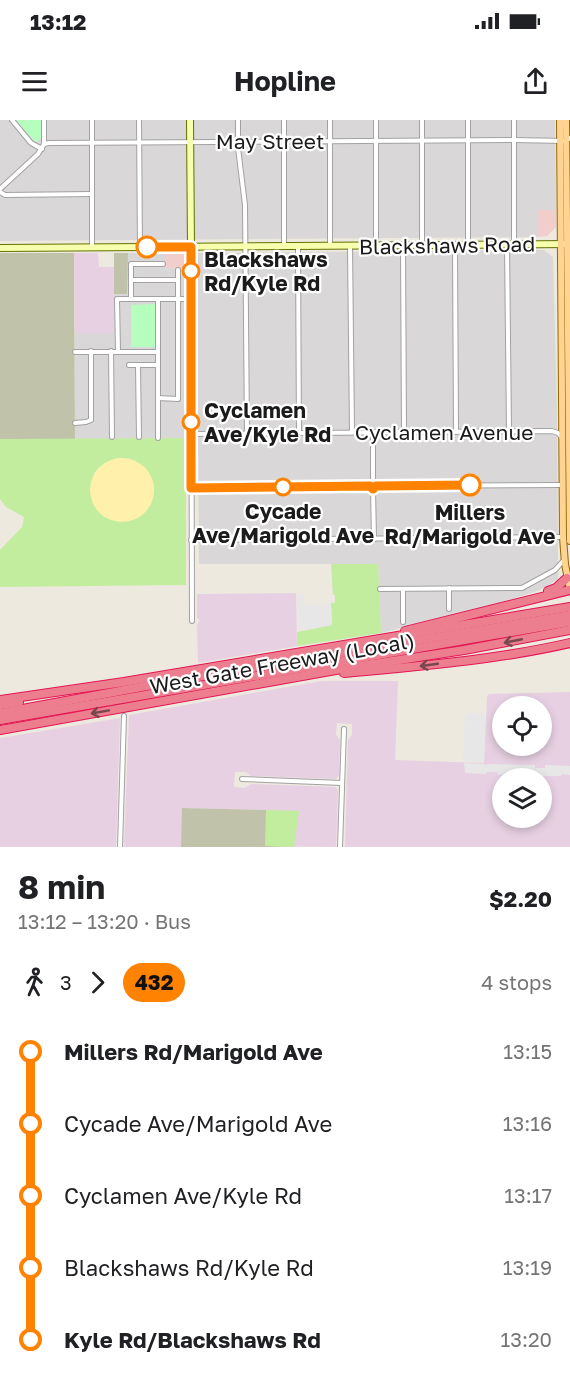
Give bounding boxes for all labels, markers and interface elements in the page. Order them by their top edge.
text: 13:12 [30,8,87,35]
icon: menu [18,65,51,98]
text: Hopline [234,65,336,97]
icon: share [519,65,552,98]
street label: May Street [216,128,324,154]
street label: Blackshaws Road [359,230,535,260]
unlabelled marker [136,236,158,258]
place label: Blackshaws Rd/Kyle Rd [204,246,328,296]
marker: Blackshaws Rd/Kyle Rd [182,262,200,280]
place label: Cyclamen Ave/Kyle Rd [204,397,331,447]
marker: Cyclamen Ave/Kyle Rd [182,413,200,431]
street label: Cyclamen Avenue [355,419,533,445]
marker: Millers Rd/Marigold Ave [459,474,481,496]
marker: Cycade Ave/Marigold Ave [274,478,292,496]
place label: Cycade Ave/Marigold Ave [192,498,374,548]
place label: Millers Rd/Marigold Ave [384,499,556,549]
street label: West Gate Freeway (Local) [147,627,417,699]
one-way arrow [503,636,523,647]
one-way arrow [420,660,440,671]
map controls [492,696,552,828]
button: locate [492,696,552,756]
one-way arrow [91,707,111,718]
button: layers [492,768,552,828]
text: 8 min [18,867,105,906]
text: $2.20 [489,885,552,912]
text: 13:12 – 13:20 · Bus [18,909,191,933]
icon: walk [18,966,51,999]
icon: forward [81,966,114,999]
text: 432 [135,969,173,995]
text: 3 [60,970,72,994]
text: 4 stops [481,970,552,994]
text: Millers Rd/Marigold Ave [64,1038,323,1065]
text: 13:15 [503,1039,552,1063]
text: Cycade Ave/Marigold Ave [64,1110,332,1137]
text: 13:16 [503,1111,552,1135]
text: Cyclamen Ave/Kyle Rd [64,1182,302,1209]
text: 13:17 [504,1183,552,1207]
text: Blackshaws Rd/Kyle Rd [64,1254,314,1281]
text: 13:19 [503,1255,552,1279]
text: Kyle Rd/Blackshaws Rd [64,1326,321,1353]
text: 13:20 [501,1327,552,1351]

